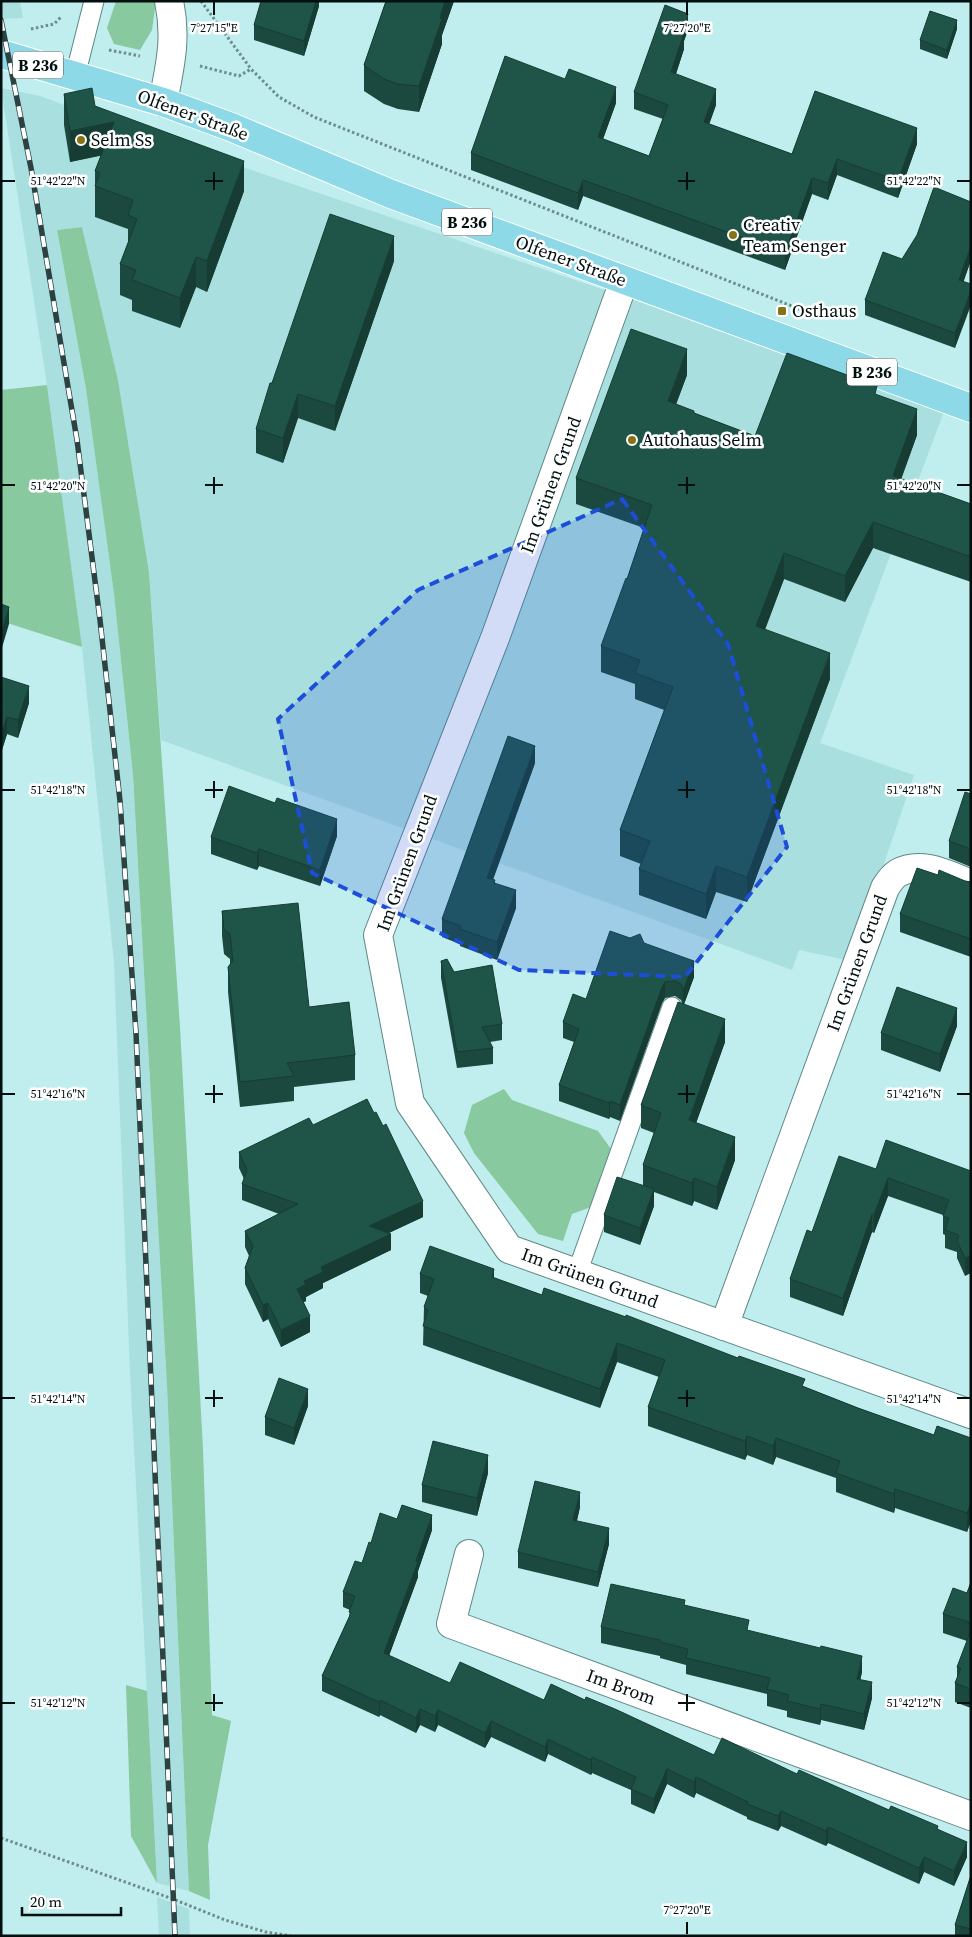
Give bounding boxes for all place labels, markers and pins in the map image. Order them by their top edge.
place label: Selm Ss [91,127,152,152]
marker: Selm Ss [75,134,87,146]
place label: Creativ Team Senger [743,212,847,258]
marker: Creativ Team Senger [727,229,739,241]
place label: Osthaus [792,298,857,323]
marker: Osthaus [776,305,788,317]
place label: Autohaus Selm [642,427,762,452]
marker: Autohaus Selm [626,434,638,446]

